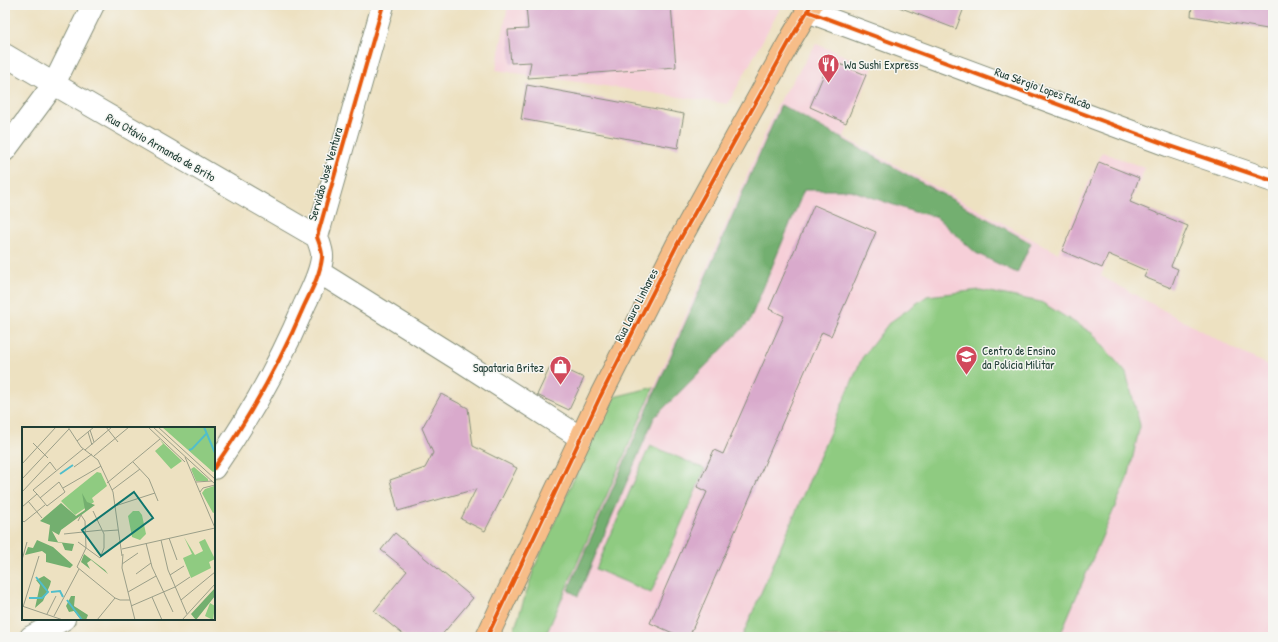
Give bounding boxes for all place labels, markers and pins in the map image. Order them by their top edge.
restaurant icon: Wa Sushi Express [815,51,841,84]
place label: Wa Sushi Express [844,56,919,73]
place label: Centro de Ensino da Polícia Militar [982,342,1056,373]
school or university icon: Centro de Ensino da Polícia Militar [953,344,979,377]
shop icon: Sapataria Britez [547,354,573,387]
place label: Sapataria Britez [473,359,544,376]

